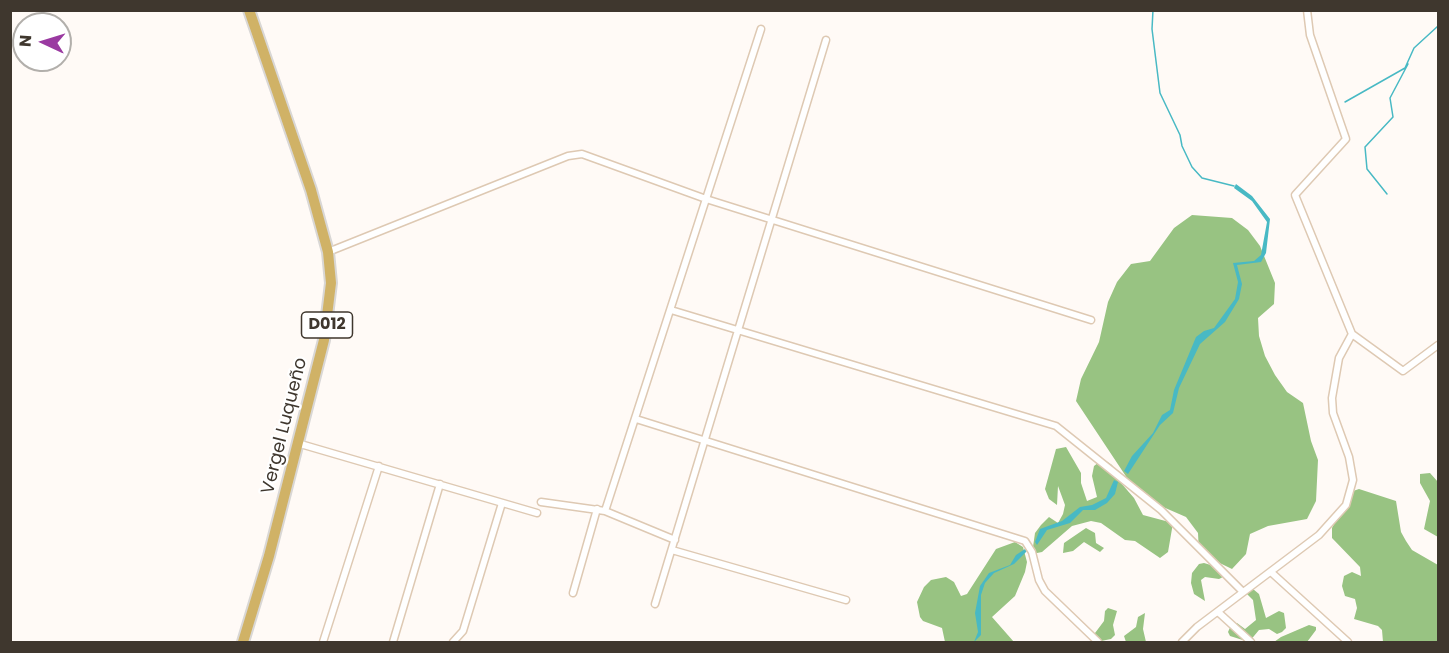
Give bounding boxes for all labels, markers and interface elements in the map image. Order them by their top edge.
north arrow [12,12,72,72]
text: N [14,34,37,48]
road number: D012 [302,312,352,338]
street label: Vergel Luqueño [258,356,312,496]

